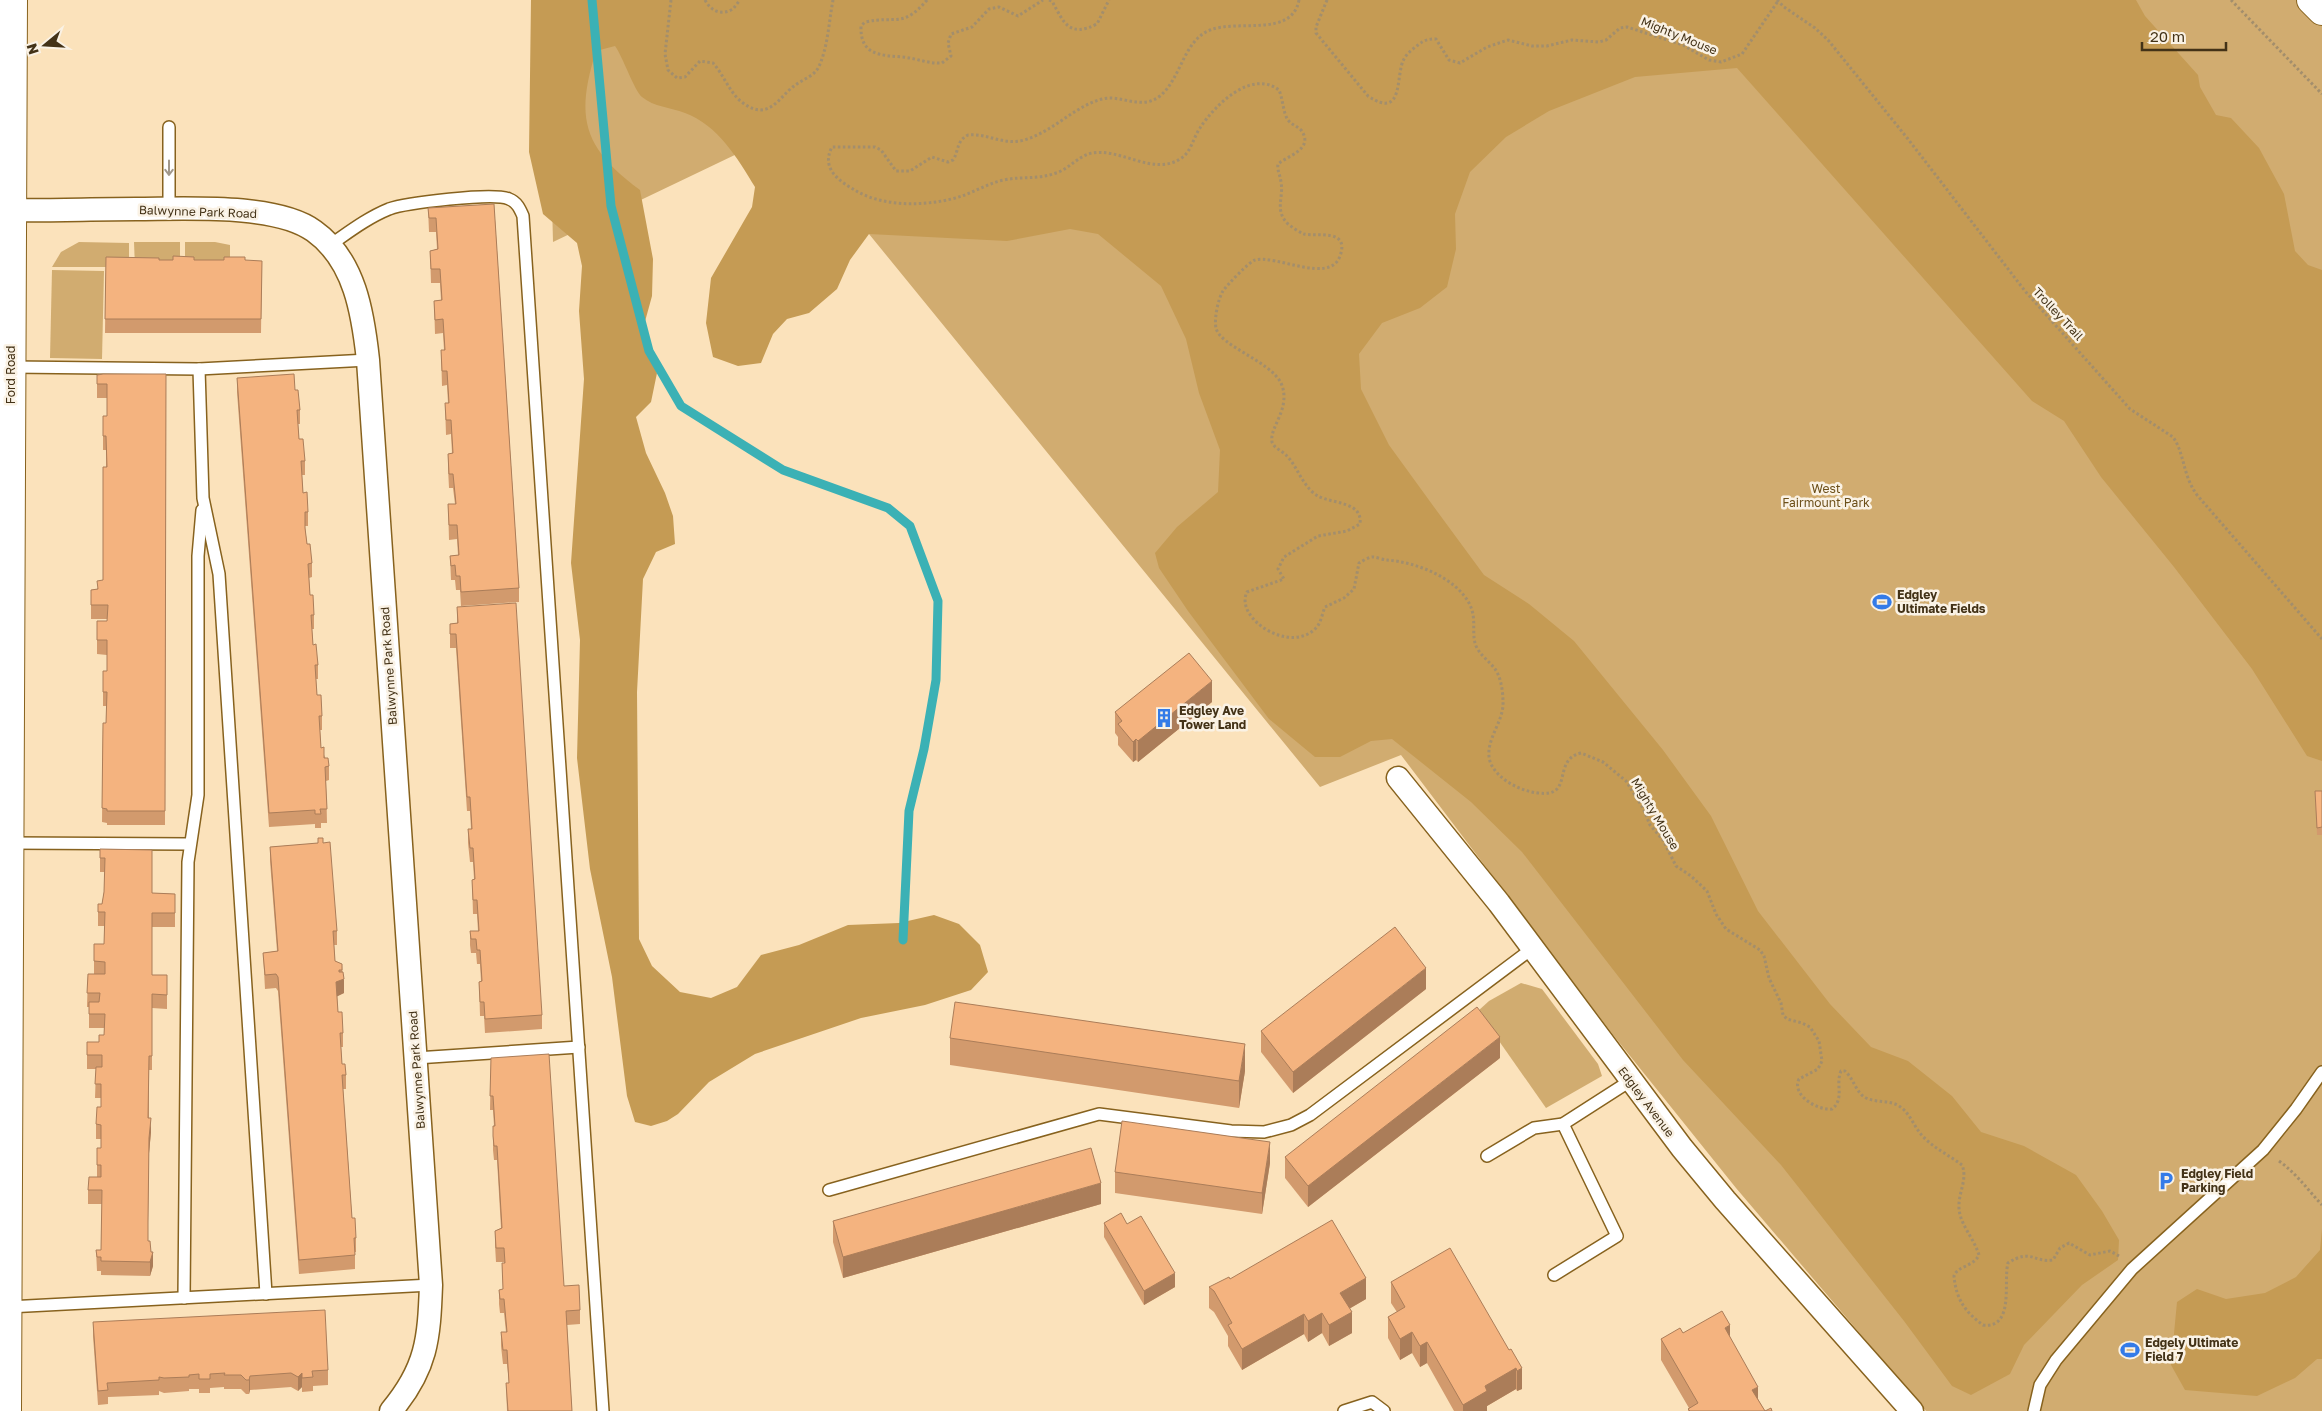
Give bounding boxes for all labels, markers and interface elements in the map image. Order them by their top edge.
street label: Mighty Mouse [1639,13,1720,58]
north arrow [20,20,70,70]
scale bar [2142,20,2226,52]
text: 20 m [2150,27,2185,45]
text: N [22,41,42,57]
one-way arrow [164,160,174,176]
street label: Balwynne Park Road [139,202,257,221]
street label: Trolley Trail [2030,284,2087,343]
street label: Ford Road [3,346,18,404]
park label: West Fairmount Park [1782,481,1870,510]
place label: Edgley Ultimate Fields [1897,587,1986,616]
sports icon: Edgley Ultimate Fields [1871,591,1893,613]
street label: Balwynne Park Road [377,606,400,726]
place label: Edgley Ave Tower Land [1179,703,1246,732]
building icon: Edgley Ave Tower Land [1153,707,1175,729]
street label: Mighty Mouse [1628,775,1683,852]
street label: Balwynne Park Road [405,1010,428,1130]
street label: Edgley Avenue [1615,1063,1678,1140]
place label: Edgley Field Parking [2181,1166,2253,1195]
parking icon: Edgley Field Parking [2155,1170,2177,1192]
place label: Edgely Ultimate Field 7 [2145,1335,2238,1364]
sports icon: Edgely Ultimate Field 7 [2119,1339,2141,1361]

